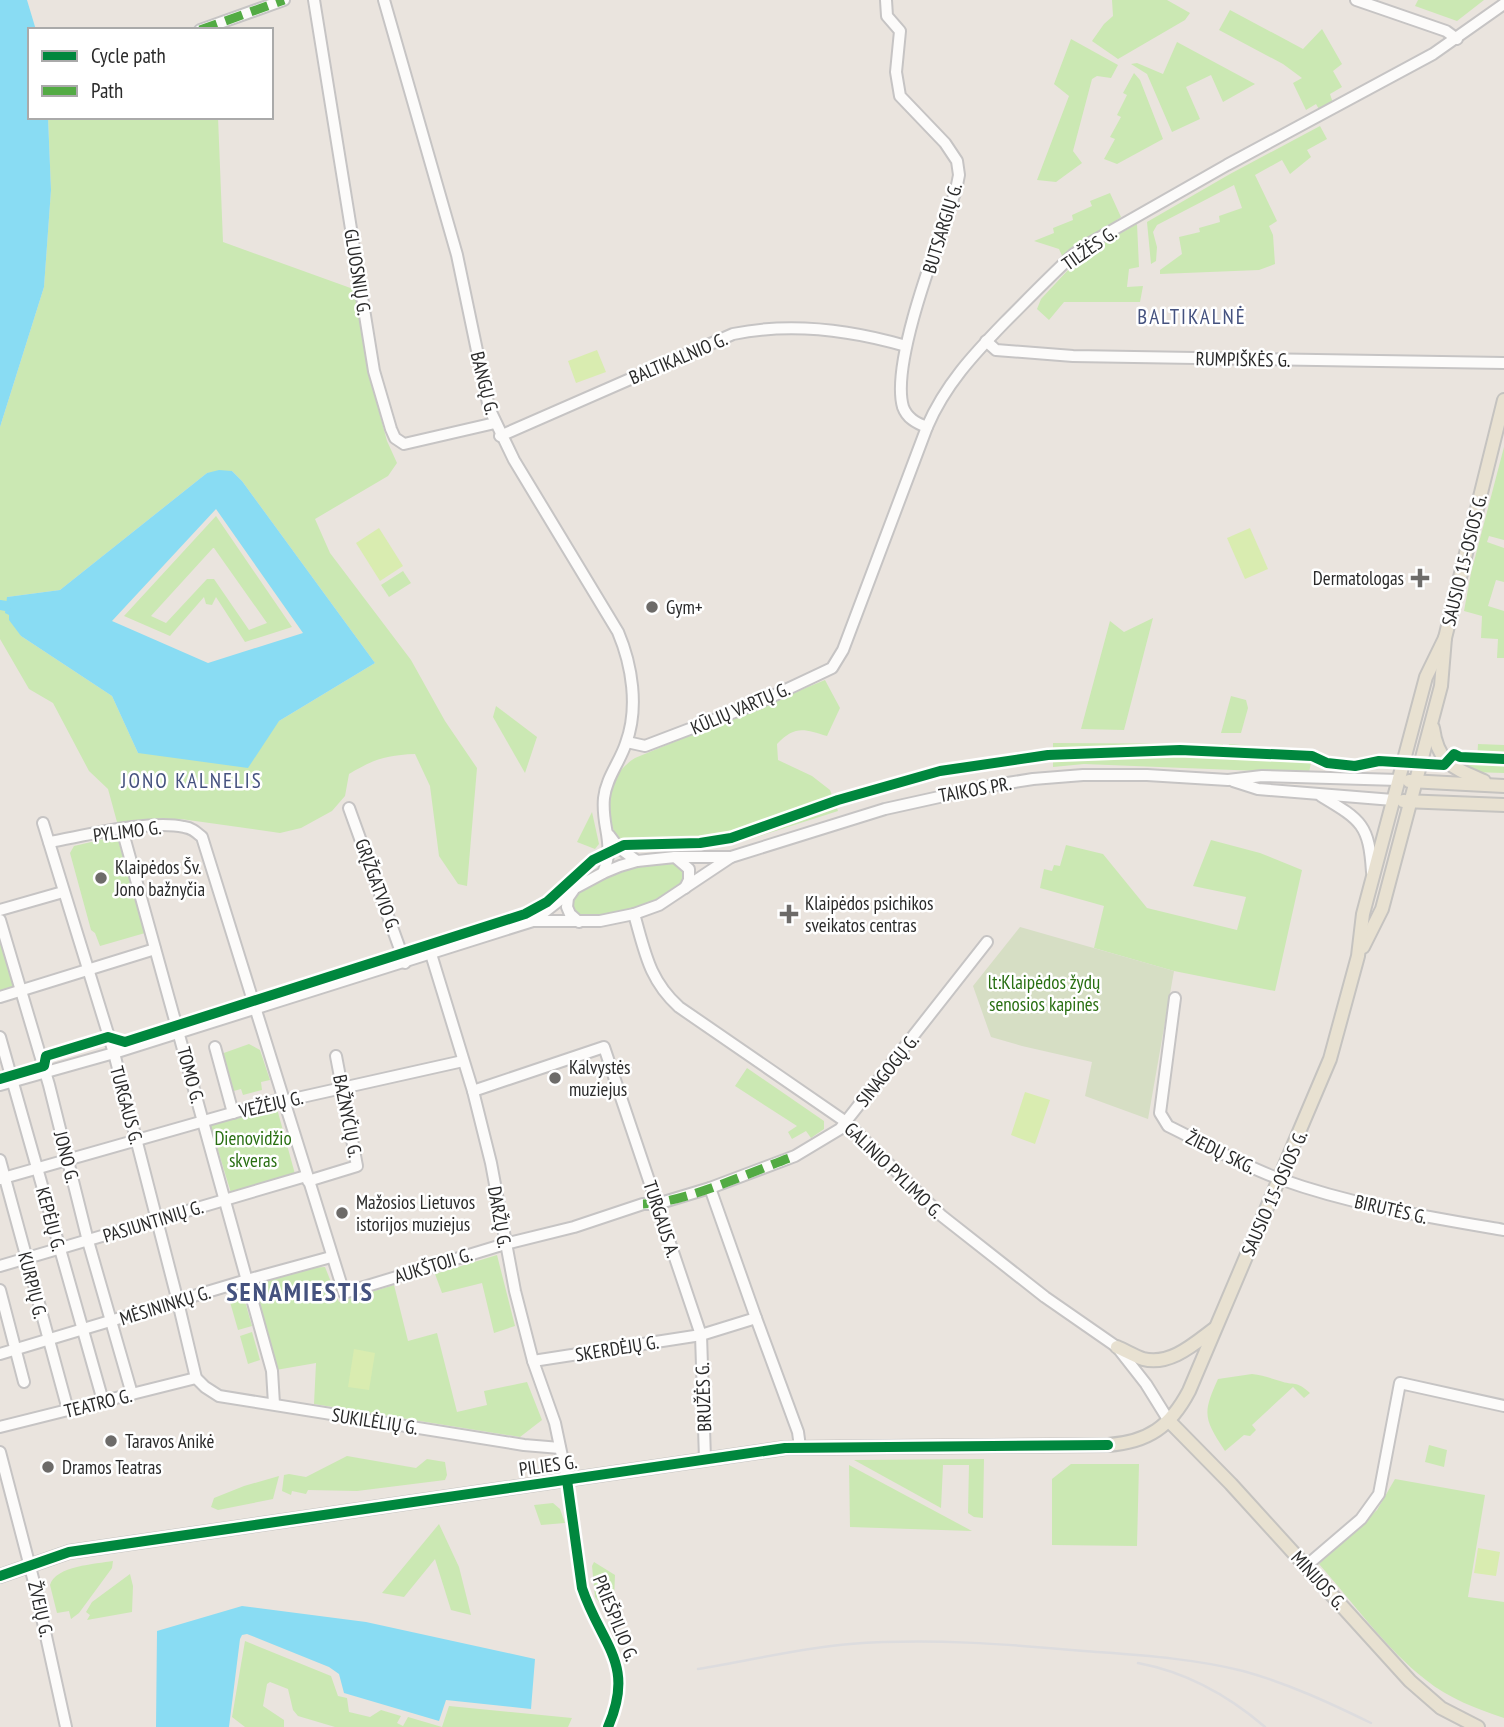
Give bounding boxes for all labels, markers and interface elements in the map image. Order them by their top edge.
legend [28,28,273,119]
text: Cycle path [91,42,166,69]
text: Path [91,77,123,104]
street label: BUTSARGIŲ G. [917,180,967,276]
street label: TILŽĖS G. [1057,221,1121,275]
street label: GLUOSNIŲ G. [339,227,377,317]
district label: BALTIKALNĖ [1137,303,1247,330]
street label: BALTIKALNIO G. [625,327,731,389]
street label: RUMPIŠKĖS G. [1195,346,1291,372]
street label: BANGŲ G. [466,349,504,417]
street label: SAUSIO 15-OSIOS G. [1436,492,1492,628]
place label: Dermatologas [1313,566,1404,590]
marker: Dermatologas [1410,568,1430,588]
place label: Gym+ [666,595,703,619]
marker: Gym+ [644,599,660,615]
street label: KŪLIŲ VARTŲ G. [687,676,793,740]
district label: JONO KALNELIS [120,767,263,794]
street label: TAIKOS PR. [937,771,1013,807]
street label: PYLIMO G. [92,815,162,847]
street label: GRĮŽGATVIO G. [350,835,406,935]
place label: Klaipėdos Šv. Jono bažnyčia [114,855,205,901]
marker: Klaipėdos Šv. Jono bažnyčia [93,870,109,886]
place label: Klaipėdos psichikos sveikatos centras [805,891,933,937]
marker: Klaipėdos psichikos sveikatos centras [779,904,799,924]
park label: lt:Klaipėdos žydų senosios kapinės [988,970,1100,1016]
street label: SINAGOGŲ G. [850,1029,924,1111]
street label: TOMO G. [172,1044,210,1106]
place label: Kalvystės muziejus [569,1055,631,1101]
street label: TURGAUS G. [105,1063,149,1147]
marker: Kalvystės muziejus [547,1070,563,1086]
street label: BAŽNYČIŲ G. [328,1072,368,1160]
street label: VEŽĖJŲ G. [236,1085,305,1123]
street label: GALINIO PYLIMO G. [840,1117,948,1223]
street label: ŽIEDŲ SKG. [1182,1125,1260,1179]
park label: Dienovidžio skveras [214,1126,292,1172]
street label: SAUSIO 15-OSIOS G. [1236,1126,1312,1260]
street label: JONO G. [49,1128,85,1185]
street label: TURGAUS A. [638,1177,686,1261]
street label: KEPĖJŲ G. [31,1184,71,1254]
street label: DARŽŲ G. [483,1184,517,1250]
street label: BIRUTĖS G. [1352,1189,1430,1229]
place label: Mažosios Lietuvos istorijos muziejus [356,1190,475,1236]
street label: PASIUNTINIŲ G. [100,1194,206,1248]
marker: Mažosios Lietuvos istorijos muziejus [334,1205,350,1221]
street label: AUKŠTOJI G. [391,1242,475,1288]
street label: KURPIŲ G. [13,1249,53,1321]
district label: SENAMIESTIS [226,1275,374,1308]
street label: MĖSININKŲ G. [117,1280,213,1330]
street label: SKERDĖJŲ G. [574,1330,660,1366]
street label: BRUŽĖS G. [690,1362,716,1432]
street label: TEATRO G. [62,1383,134,1423]
street label: SUKILĖLIŲ G. [330,1402,420,1440]
place label: Taravos Anikė [125,1429,214,1453]
marker: Taravos Anikė [103,1433,119,1449]
street label: PILIES G. [517,1449,579,1481]
place label: Dramos Teatras [62,1455,162,1479]
marker: Dramos Teatras [40,1459,56,1475]
street label: MINIJOS G. [1286,1546,1352,1614]
street label: PRIEŠPILIO G. [588,1571,644,1665]
street label: ŽVEJŲ G. [23,1579,59,1639]

